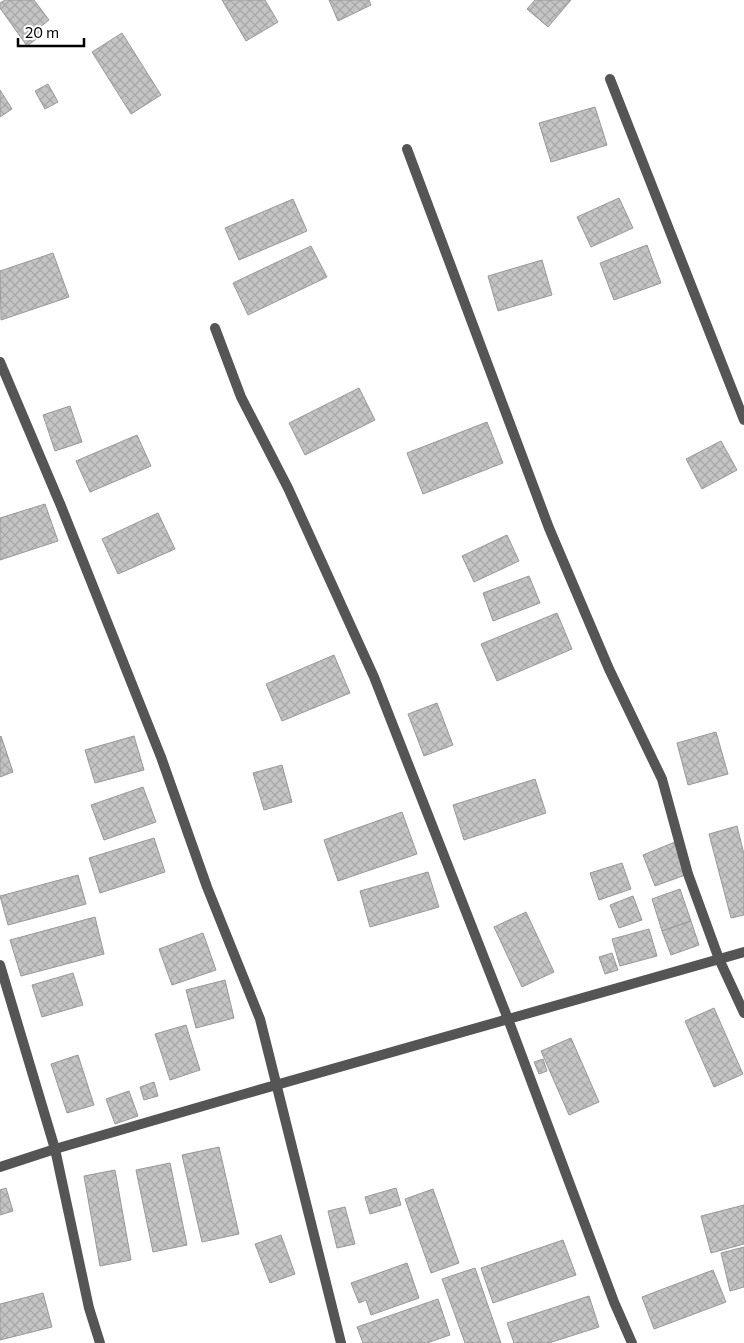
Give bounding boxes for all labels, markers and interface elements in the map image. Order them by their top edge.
scale bar [18,15,84,47]
text: 20 m [25,23,59,41]

